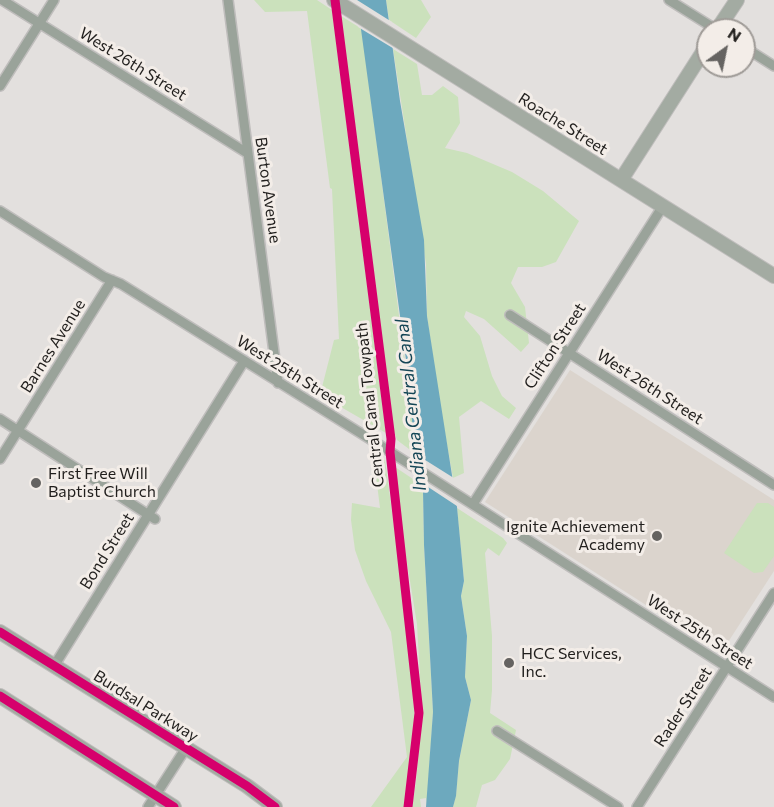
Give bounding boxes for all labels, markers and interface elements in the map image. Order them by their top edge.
north arrow [696,18,756,78]
street label: West 26th Street [76,23,190,105]
text: N [725,23,745,45]
street label: Roache Street [515,89,611,159]
street label: Burton Avenue [251,136,285,244]
street label: Barnes Avenue [17,296,89,396]
street label: Clifton Street [520,299,590,393]
water label: Indiana Central Canal [391,318,431,492]
street label: Central Canal Towpath [352,322,388,488]
street label: West 25th Street [233,331,347,413]
street label: West 26th Street [593,345,707,429]
place label: First Free Will Baptist Church [48,464,156,502]
marker: First Free Will Baptist Church [29,476,43,490]
street label: Bond Street [76,509,138,593]
place label: Ignite Achievement Academy [506,517,645,555]
marker: Ignite Achievement Academy [650,529,664,543]
street label: West 25th Street [643,591,757,673]
place label: HCC Services, Inc. [521,644,622,682]
marker: HCC Services, Inc. [502,656,516,670]
street label: Rader Street [650,663,716,751]
street label: Burdsal Parkway [90,666,202,746]

